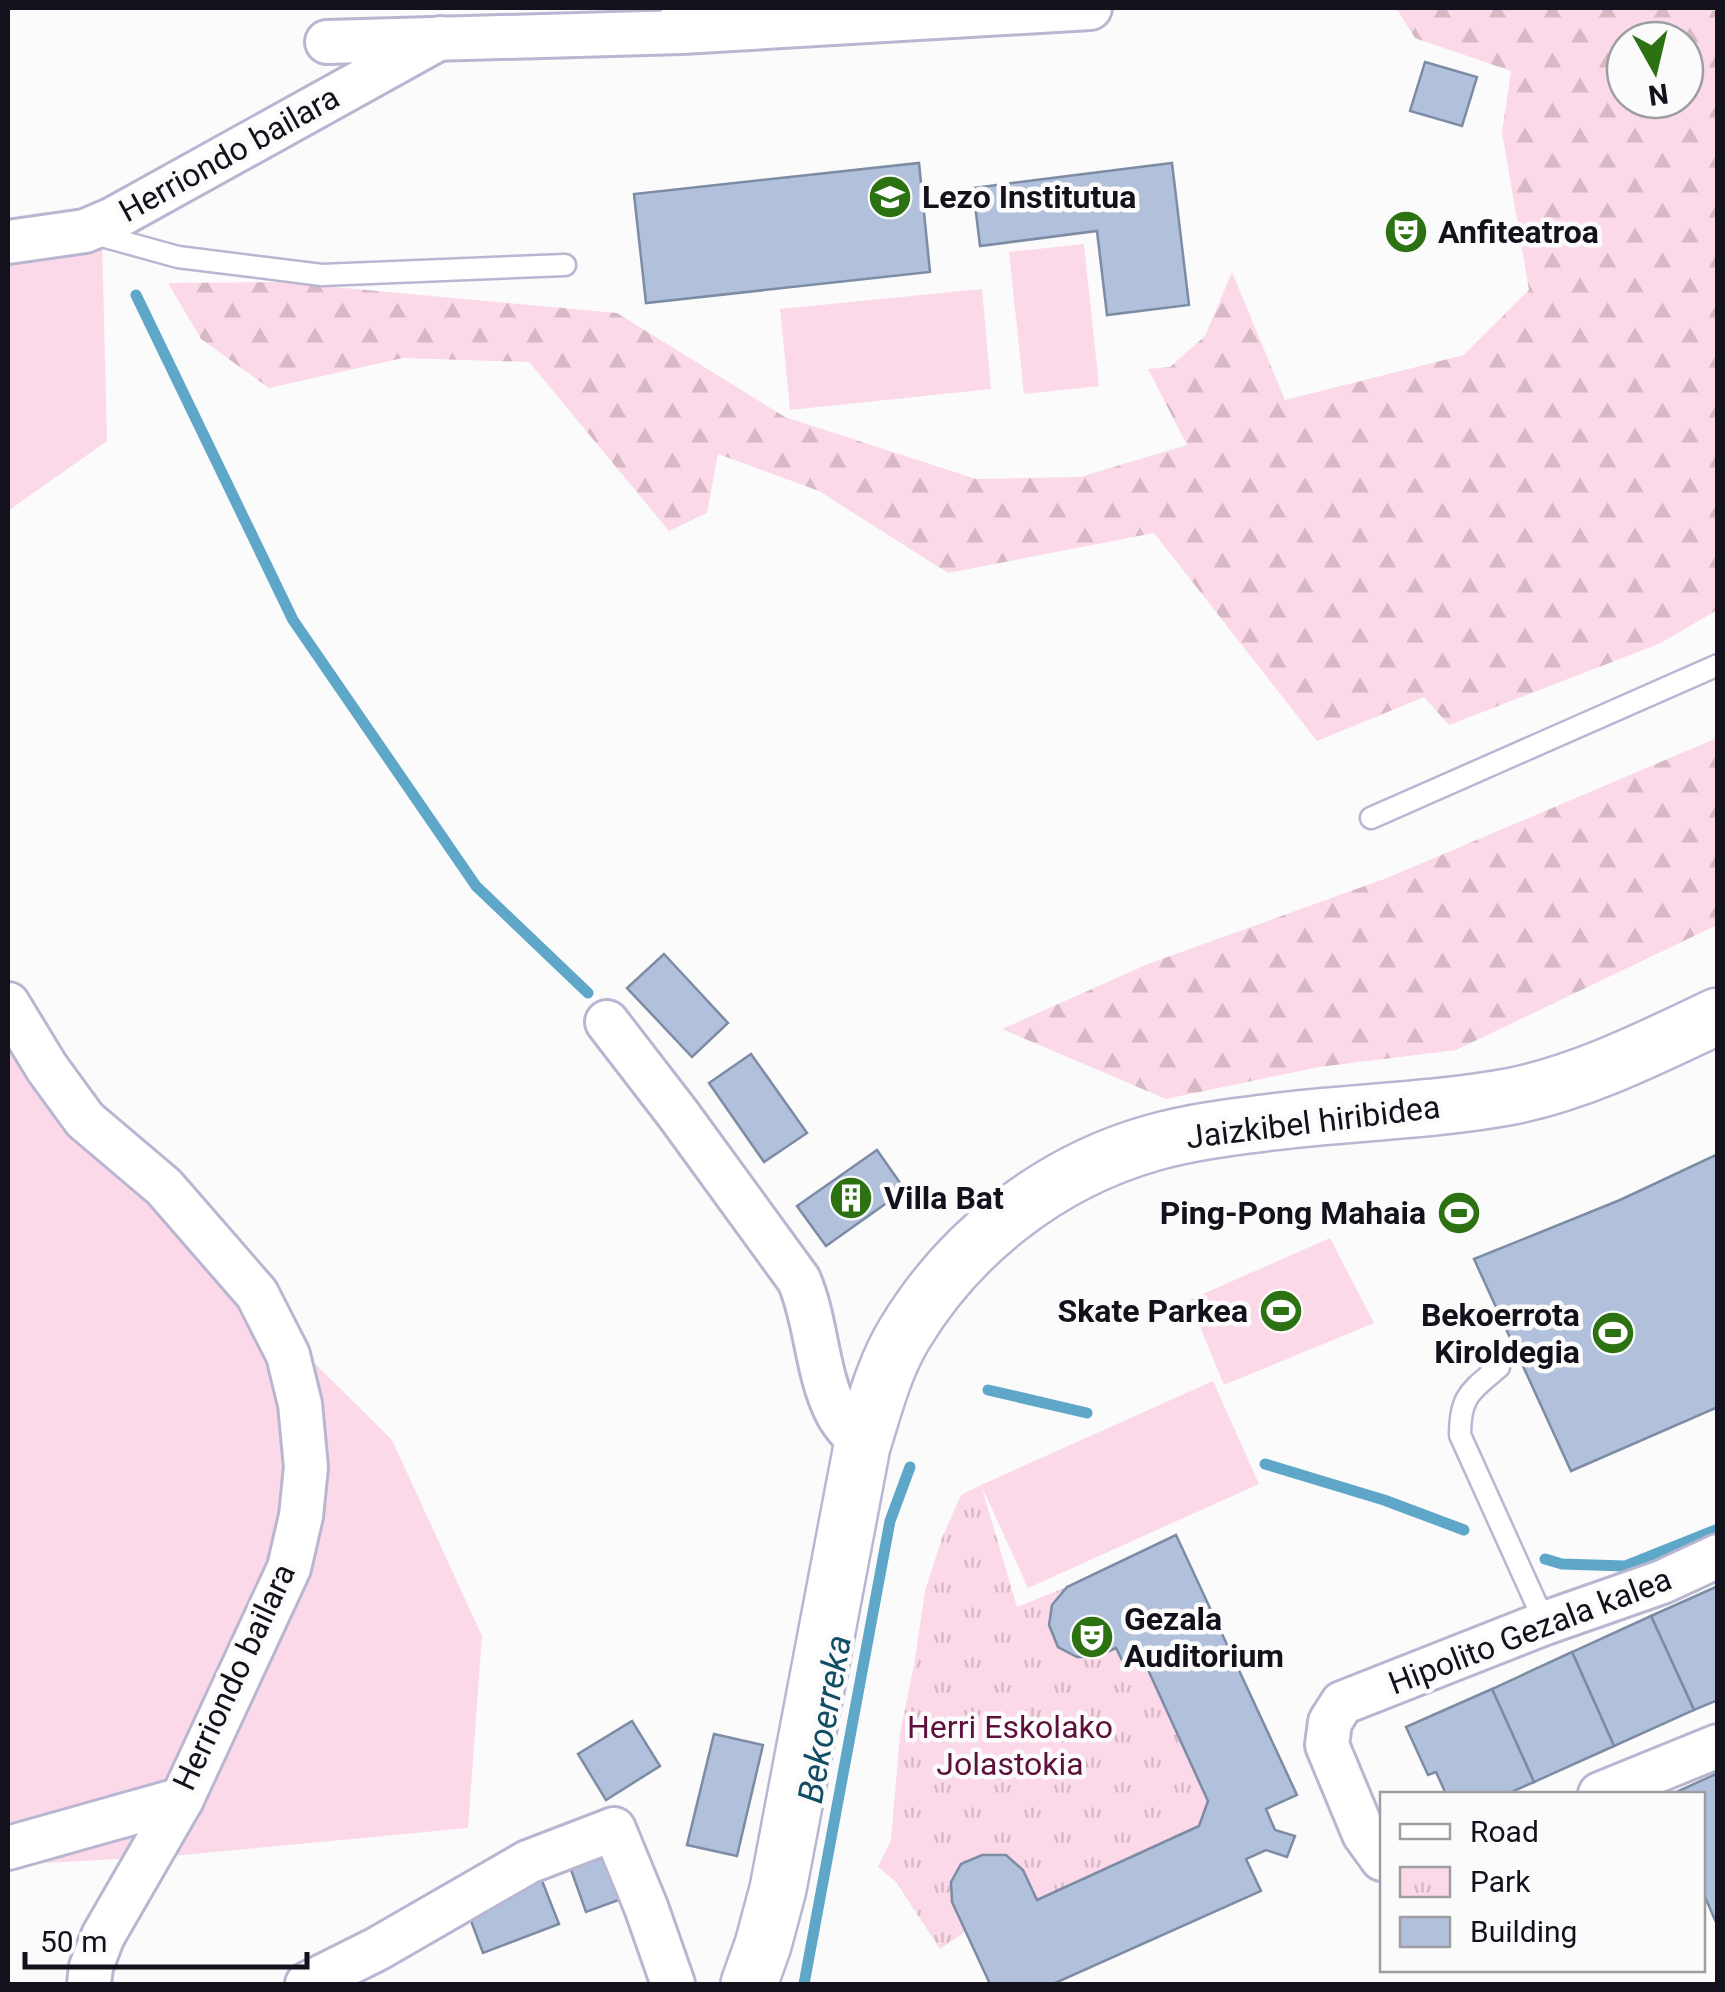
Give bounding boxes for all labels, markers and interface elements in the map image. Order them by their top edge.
north arrow [1605,20,1705,120]
text: N [1646,77,1670,112]
street label: Herriondo bailara [112,78,346,230]
school or university icon: Lezo Institutua [867,174,913,220]
place label: Lezo Institutua [922,178,1136,216]
theatre icon: Anfiteatroa [1383,209,1429,255]
place label: Anfiteatroa [1438,213,1599,251]
street label: Jaizkibel hiribidea [1184,1088,1442,1156]
building icon: Villa Bat [828,1175,874,1221]
place label: Villa Bat [884,1179,1004,1217]
sports icon: Ping-Pong Mahaia [1436,1190,1482,1236]
place label: Ping-Pong Mahaia [1160,1194,1426,1232]
sports icon: Skate Parkea [1258,1288,1304,1334]
place label: Skate Parkea [1058,1292,1248,1330]
place label: Bekoerrota Kiroldegia [1421,1296,1580,1371]
sports icon: Bekoerrota Kiroldegia [1590,1310,1636,1356]
street label: Herriondo bailara [165,1558,303,1796]
street label: Hipolito Gezala kalea [1383,1560,1677,1702]
place label: Gezala Auditorium [1124,1600,1284,1675]
theatre icon: Gezala Auditorium [1069,1614,1115,1660]
water label: Bekoerreka [790,1632,860,1806]
park label: Herri Eskolako Jolastokia [907,1708,1113,1783]
legend [1380,1792,1705,1972]
text: Road [1470,1814,1539,1849]
text: Park [1470,1864,1531,1899]
scale bar [25,1907,308,1969]
text: Building [1470,1914,1577,1949]
text: 50 m [40,1924,107,1959]

